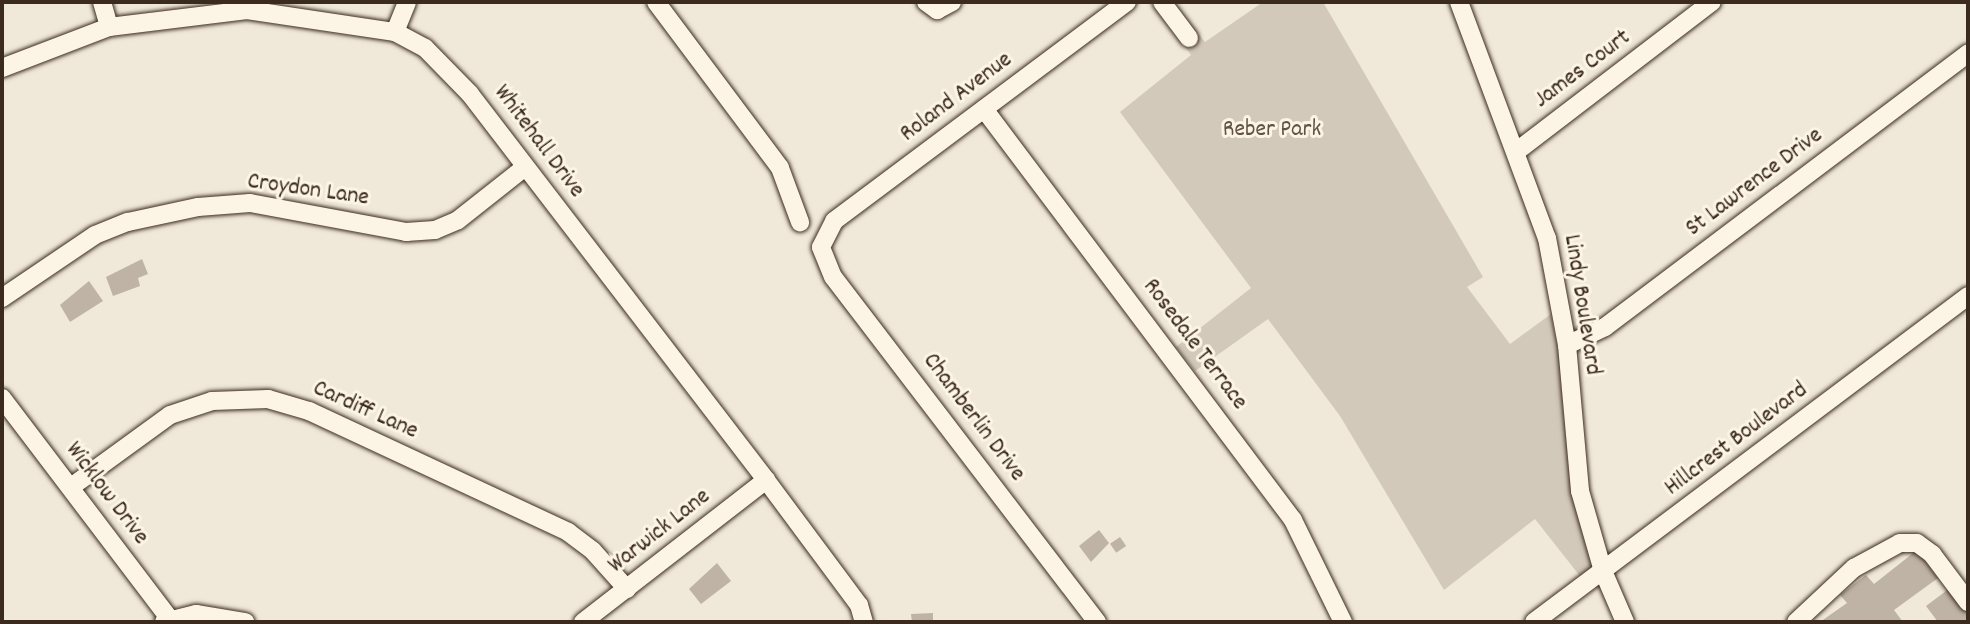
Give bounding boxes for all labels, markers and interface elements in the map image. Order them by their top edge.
street label: James Court [1529,24,1637,116]
street label: Roland Avenue [895,47,1019,149]
street label: Whitehall Drive [486,80,590,204]
park label: Reber Park [1223,117,1321,145]
street label: St Lawrence Drive [1681,122,1829,244]
street label: Croydon Lane [245,168,371,214]
street label: Lindy Boulevard [1556,233,1606,377]
street label: Rosedale Terrace [1135,274,1253,416]
street label: Chamberlin Drive [915,348,1031,488]
street label: Cardiff Lane [308,375,422,447]
street label: Hillcrest Boulevard [1660,377,1814,503]
street label: Wicklow Drive [58,437,154,551]
street label: Warwick Lane [603,483,717,581]

